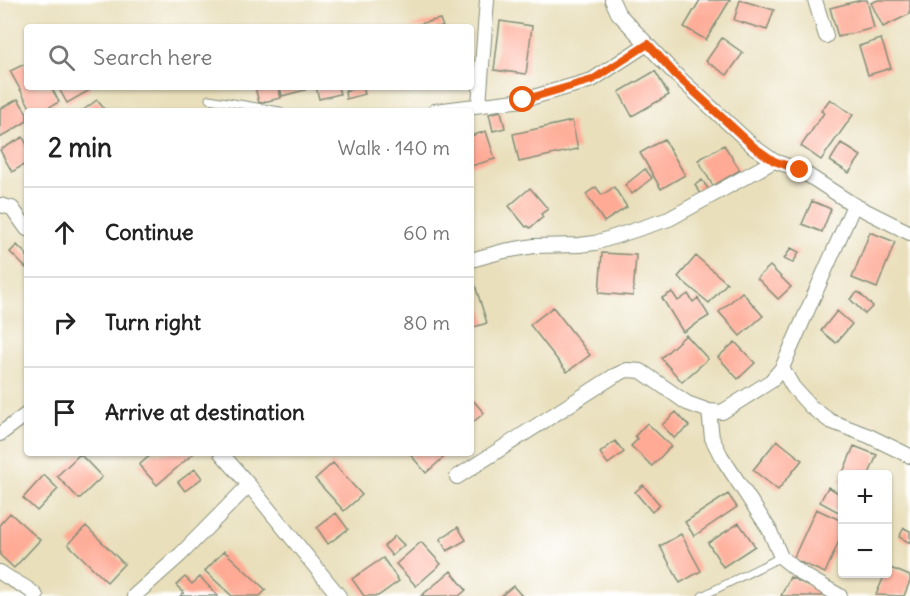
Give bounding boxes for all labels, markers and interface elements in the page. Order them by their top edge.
search box [24,24,474,90]
icon: search [45,41,78,74]
text: Search here [93,43,212,71]
route start [509,86,535,112]
text: 2 min [48,131,112,164]
text: Walk · 140 m [337,135,450,160]
route end [786,156,812,182]
icon: ahead [48,216,81,249]
text: Continue [105,218,194,246]
text: 60 m [403,220,450,245]
icon: right [48,306,81,339]
text: Turn right [105,308,201,336]
text: 80 m [403,310,450,335]
icon: arrive [48,396,81,429]
text: Arrive at destination [105,398,305,426]
map controls [838,470,892,578]
button: + [838,470,892,524]
button: − [838,524,892,578]

